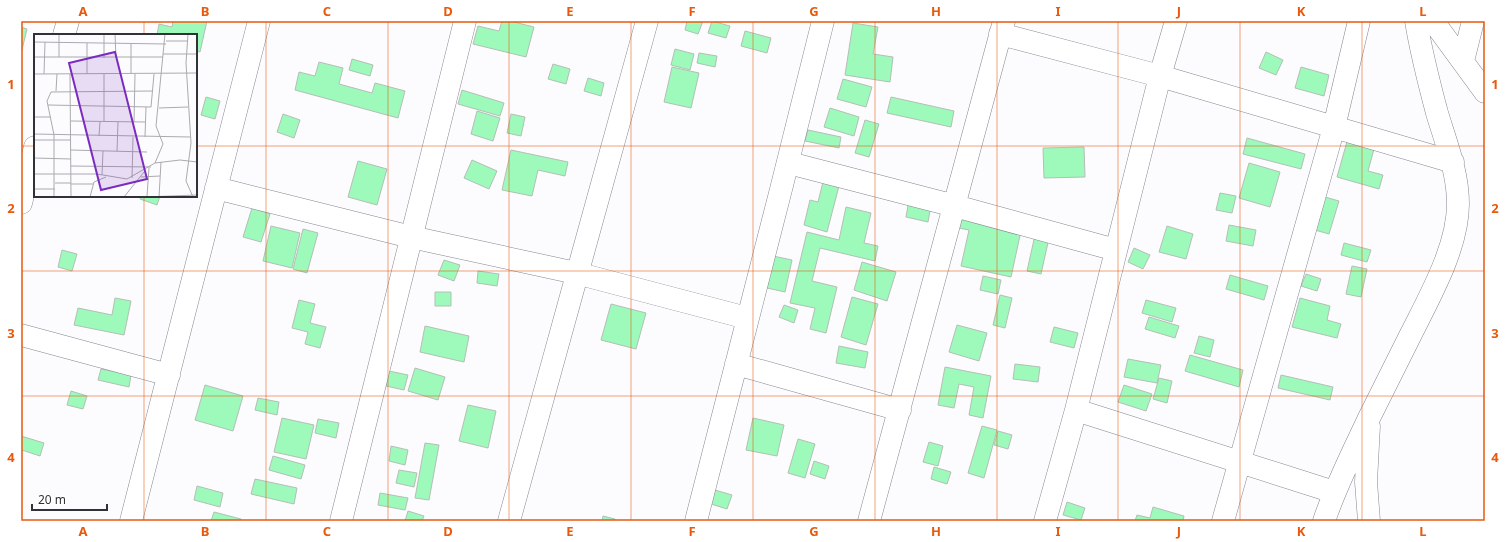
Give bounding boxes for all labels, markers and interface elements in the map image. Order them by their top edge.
text: A [79,2,88,20]
text: B [201,2,209,20]
text: C [323,2,331,20]
text: D [443,2,453,20]
text: E [566,2,574,20]
text: F [688,2,696,20]
text: G [809,2,819,20]
text: H [931,2,941,20]
text: I [1055,2,1061,20]
text: J [1176,2,1181,20]
text: K [1297,2,1306,20]
text: L [1419,2,1427,20]
inset map [34,34,197,197]
text: 1 [7,75,15,93]
text: 1 [1491,75,1499,93]
text: 2 [7,199,15,217]
text: 2 [1491,199,1499,217]
text: 3 [7,324,15,342]
text: 3 [1491,324,1499,342]
text: 4 [7,448,15,466]
text: 4 [1491,448,1499,466]
scale bar [32,486,107,512]
text: 20 m [38,491,66,508]
text: A [79,522,88,540]
text: B [201,522,209,540]
text: C [323,522,331,540]
text: D [443,522,453,540]
text: E [566,522,574,540]
text: F [688,522,696,540]
text: G [809,522,819,540]
text: H [931,522,941,540]
text: I [1055,522,1061,540]
text: J [1176,522,1181,540]
text: K [1297,522,1306,540]
text: L [1419,522,1427,540]

